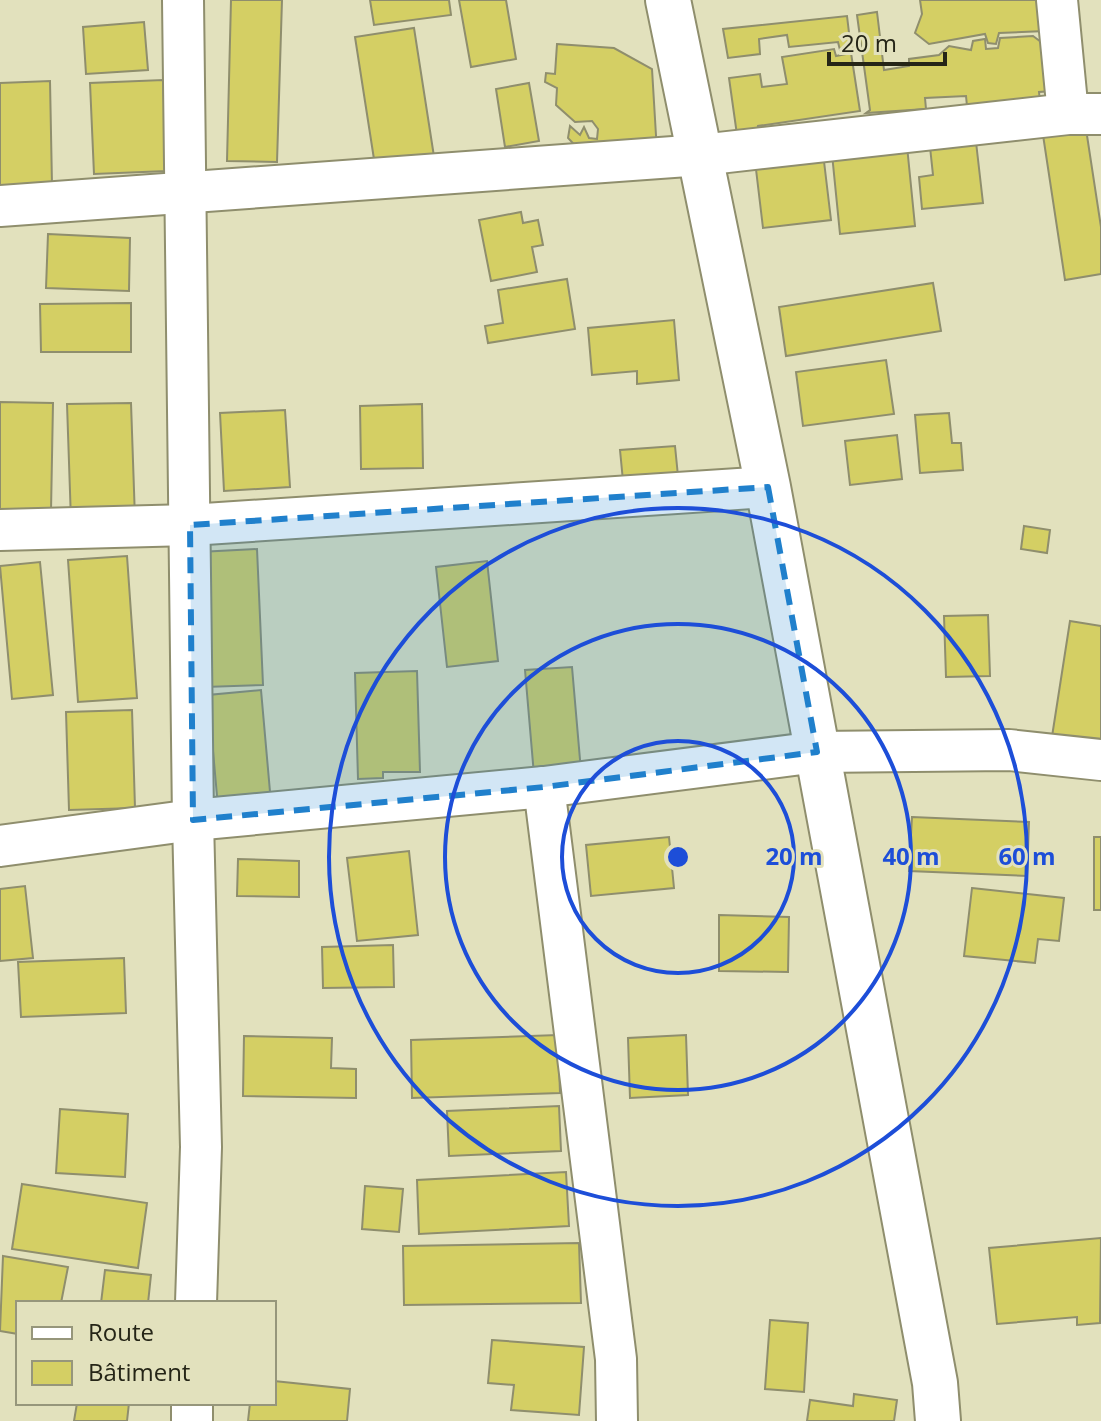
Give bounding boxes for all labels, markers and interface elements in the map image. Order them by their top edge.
scale bar [829,16,945,66]
text: 20 m [841,26,897,59]
text: 20 m [765,839,823,872]
text: 40 m [882,839,940,872]
text: 60 m [998,839,1056,872]
centre of rings [664,843,692,871]
legend [16,1301,276,1405]
text: Route [88,1315,154,1348]
text: Bâtiment [88,1355,190,1388]

